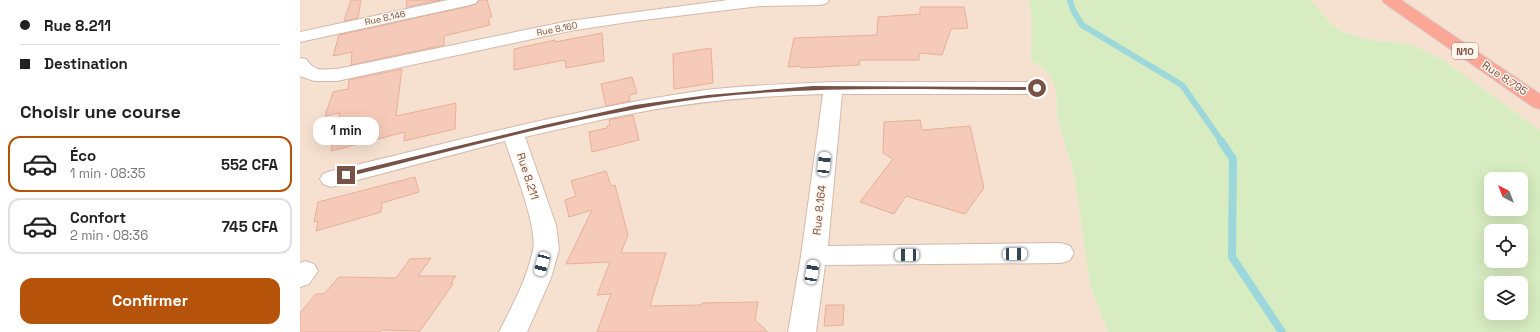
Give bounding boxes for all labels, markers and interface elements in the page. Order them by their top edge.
street label: Rue 8.146 [364,8,407,28]
text: Rue 8.211 [44,16,111,35]
street label: Rue 8.160 [536,19,579,39]
road number: N10 [1452,43,1478,59]
text: Destination [44,54,128,73]
street label: Rue 8.795 [1480,58,1531,99]
route start [1028,79,1046,97]
text: Choisir une course [20,100,181,123]
callout: 1 min [313,117,379,145]
text: 1 min [330,122,362,139]
icon: car [22,146,58,182]
text: Éco [70,146,96,165]
street label: Rue 8.211 [514,151,542,201]
car [817,151,831,177]
text: 552 CFA [221,155,278,174]
text: 1 min · 08:35 [70,165,146,182]
route end [337,166,355,184]
north arrow [1484,172,1528,216]
map controls [1484,172,1528,320]
street label: Rue 8.164 [809,184,829,236]
icon: car [22,208,58,244]
text: Confort [70,208,126,227]
text: 745 CFA [222,217,278,236]
button: locate [1484,224,1528,268]
text: 2 min · 08:36 [70,227,148,244]
car [1003,248,1027,260]
car [895,249,919,261]
car [533,251,551,277]
car [804,259,820,285]
button: layers [1484,276,1528,320]
button: Confirmer [20,278,280,324]

